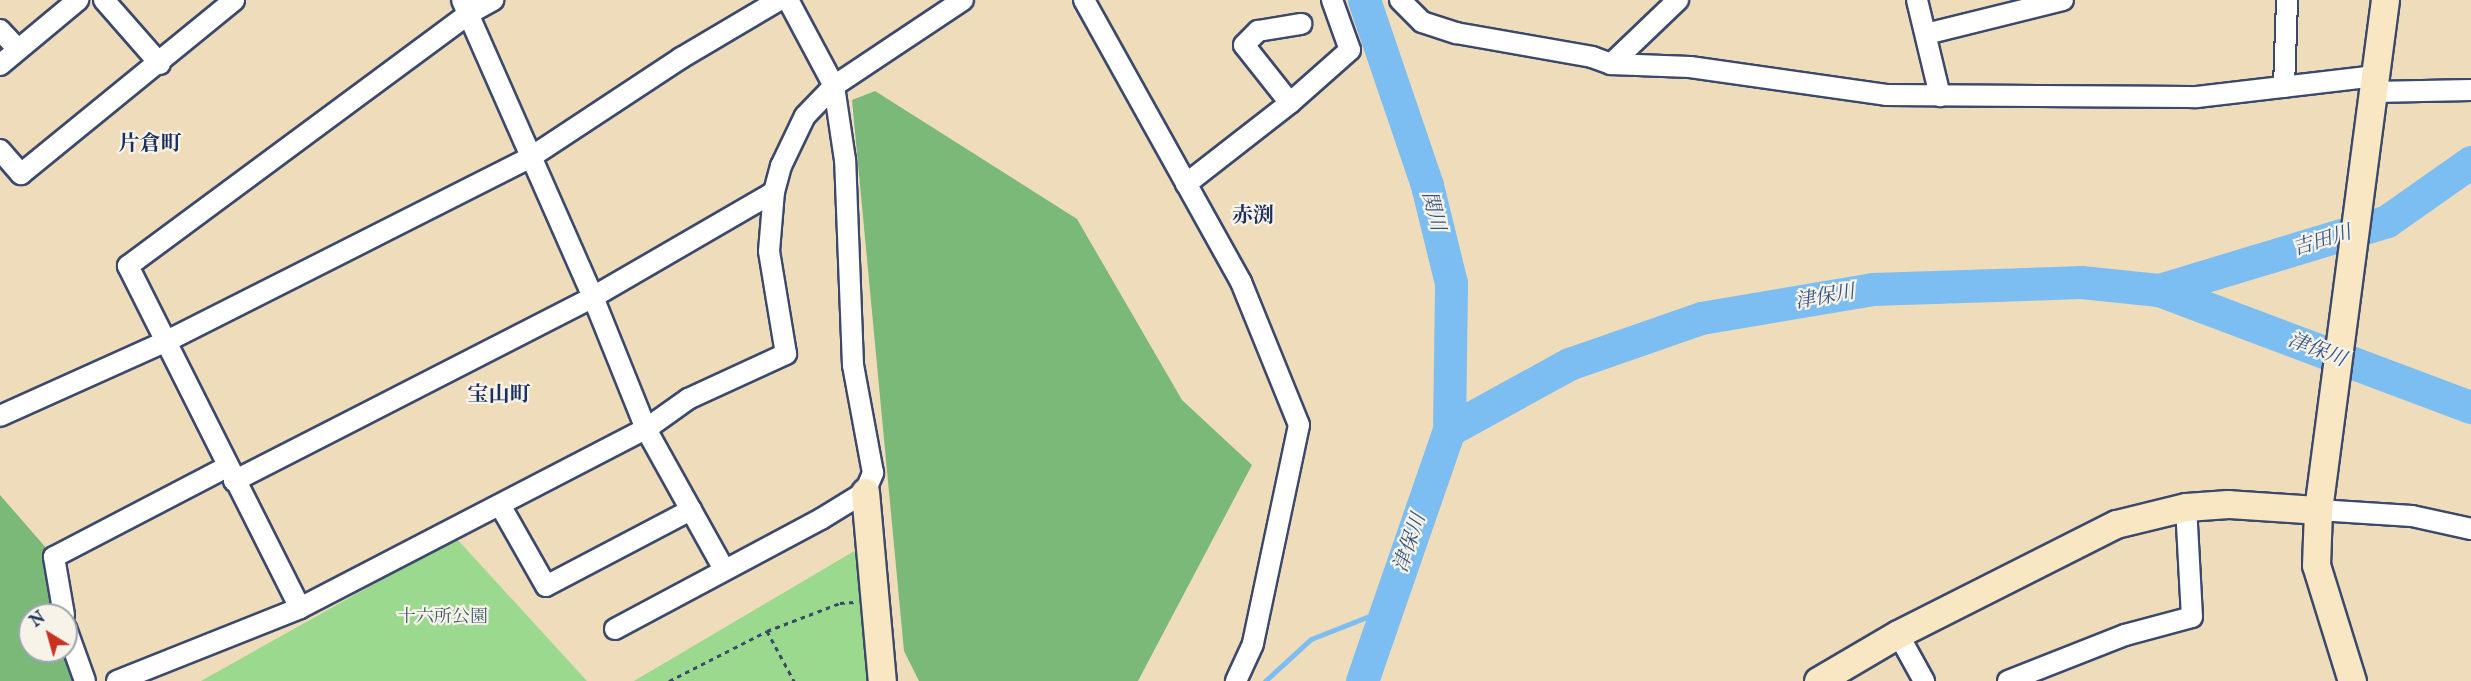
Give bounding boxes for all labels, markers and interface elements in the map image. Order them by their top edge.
district label: 片倉町 [119,132,181,158]
water label: 関川 [1417,189,1449,233]
district label: 赤渕 [1232,204,1274,230]
water label: 吉田川 [2290,221,2354,261]
water label: 津保川 [1793,280,1857,314]
water label: 津保川 [2285,328,2349,372]
district label: 宝山町 [468,383,530,409]
water label: 津保川 [1389,511,1431,575]
north arrow [18,603,78,663]
park label: 十六所公園 [398,607,488,629]
text: N [27,608,50,632]

